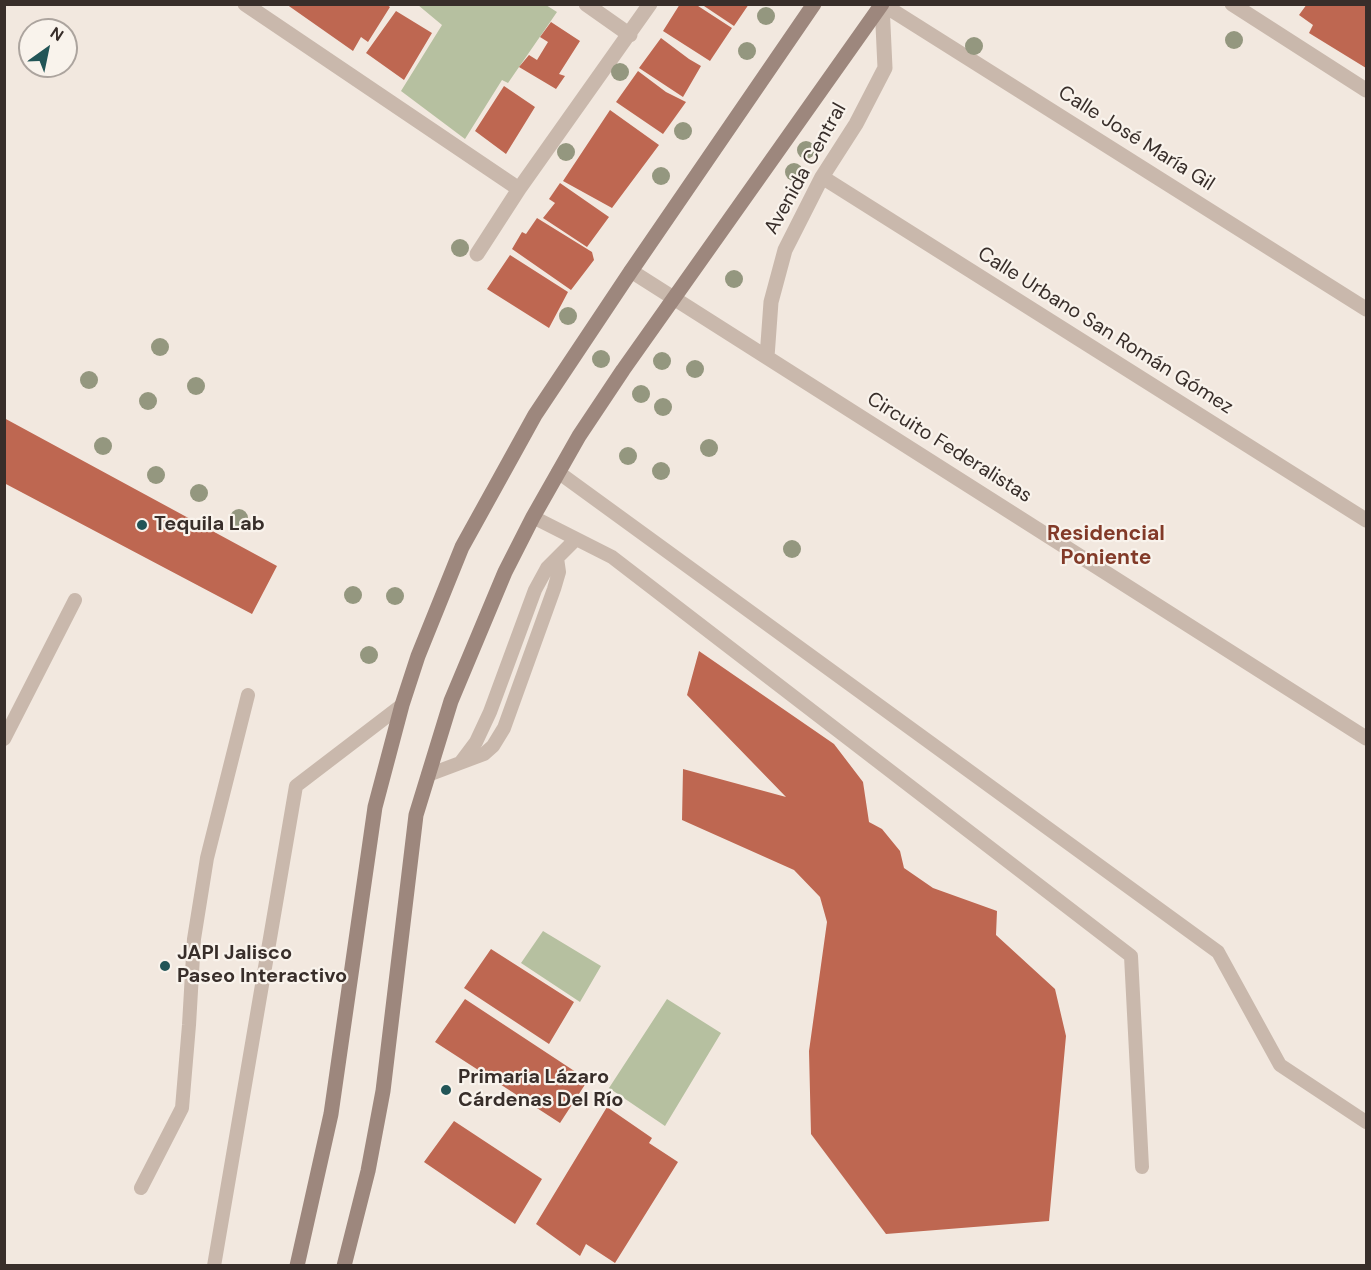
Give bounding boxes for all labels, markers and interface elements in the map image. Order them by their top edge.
north arrow [18,18,78,78]
text: N [46,22,68,46]
street label: Calle José María Gil [1053,81,1219,197]
street label: Avenida Central [760,99,852,239]
street label: Calle Urbano San Román Gómez [973,242,1237,420]
street label: Circuito Federalistas [862,387,1036,509]
place label: Tequila Lab [154,513,265,537]
marker: Tequila Lab [135,518,149,532]
district label: Residencial Poniente [1047,521,1165,571]
place label: JAPI Jalisco Paseo Interactivo [177,942,347,989]
marker: JAPI Jalisco Paseo Interactivo [158,959,172,973]
place label: Primaria Lázaro Cárdenas Del Río [458,1066,623,1113]
marker: Primaria Lázaro Cárdenas Del Río [439,1083,453,1097]

